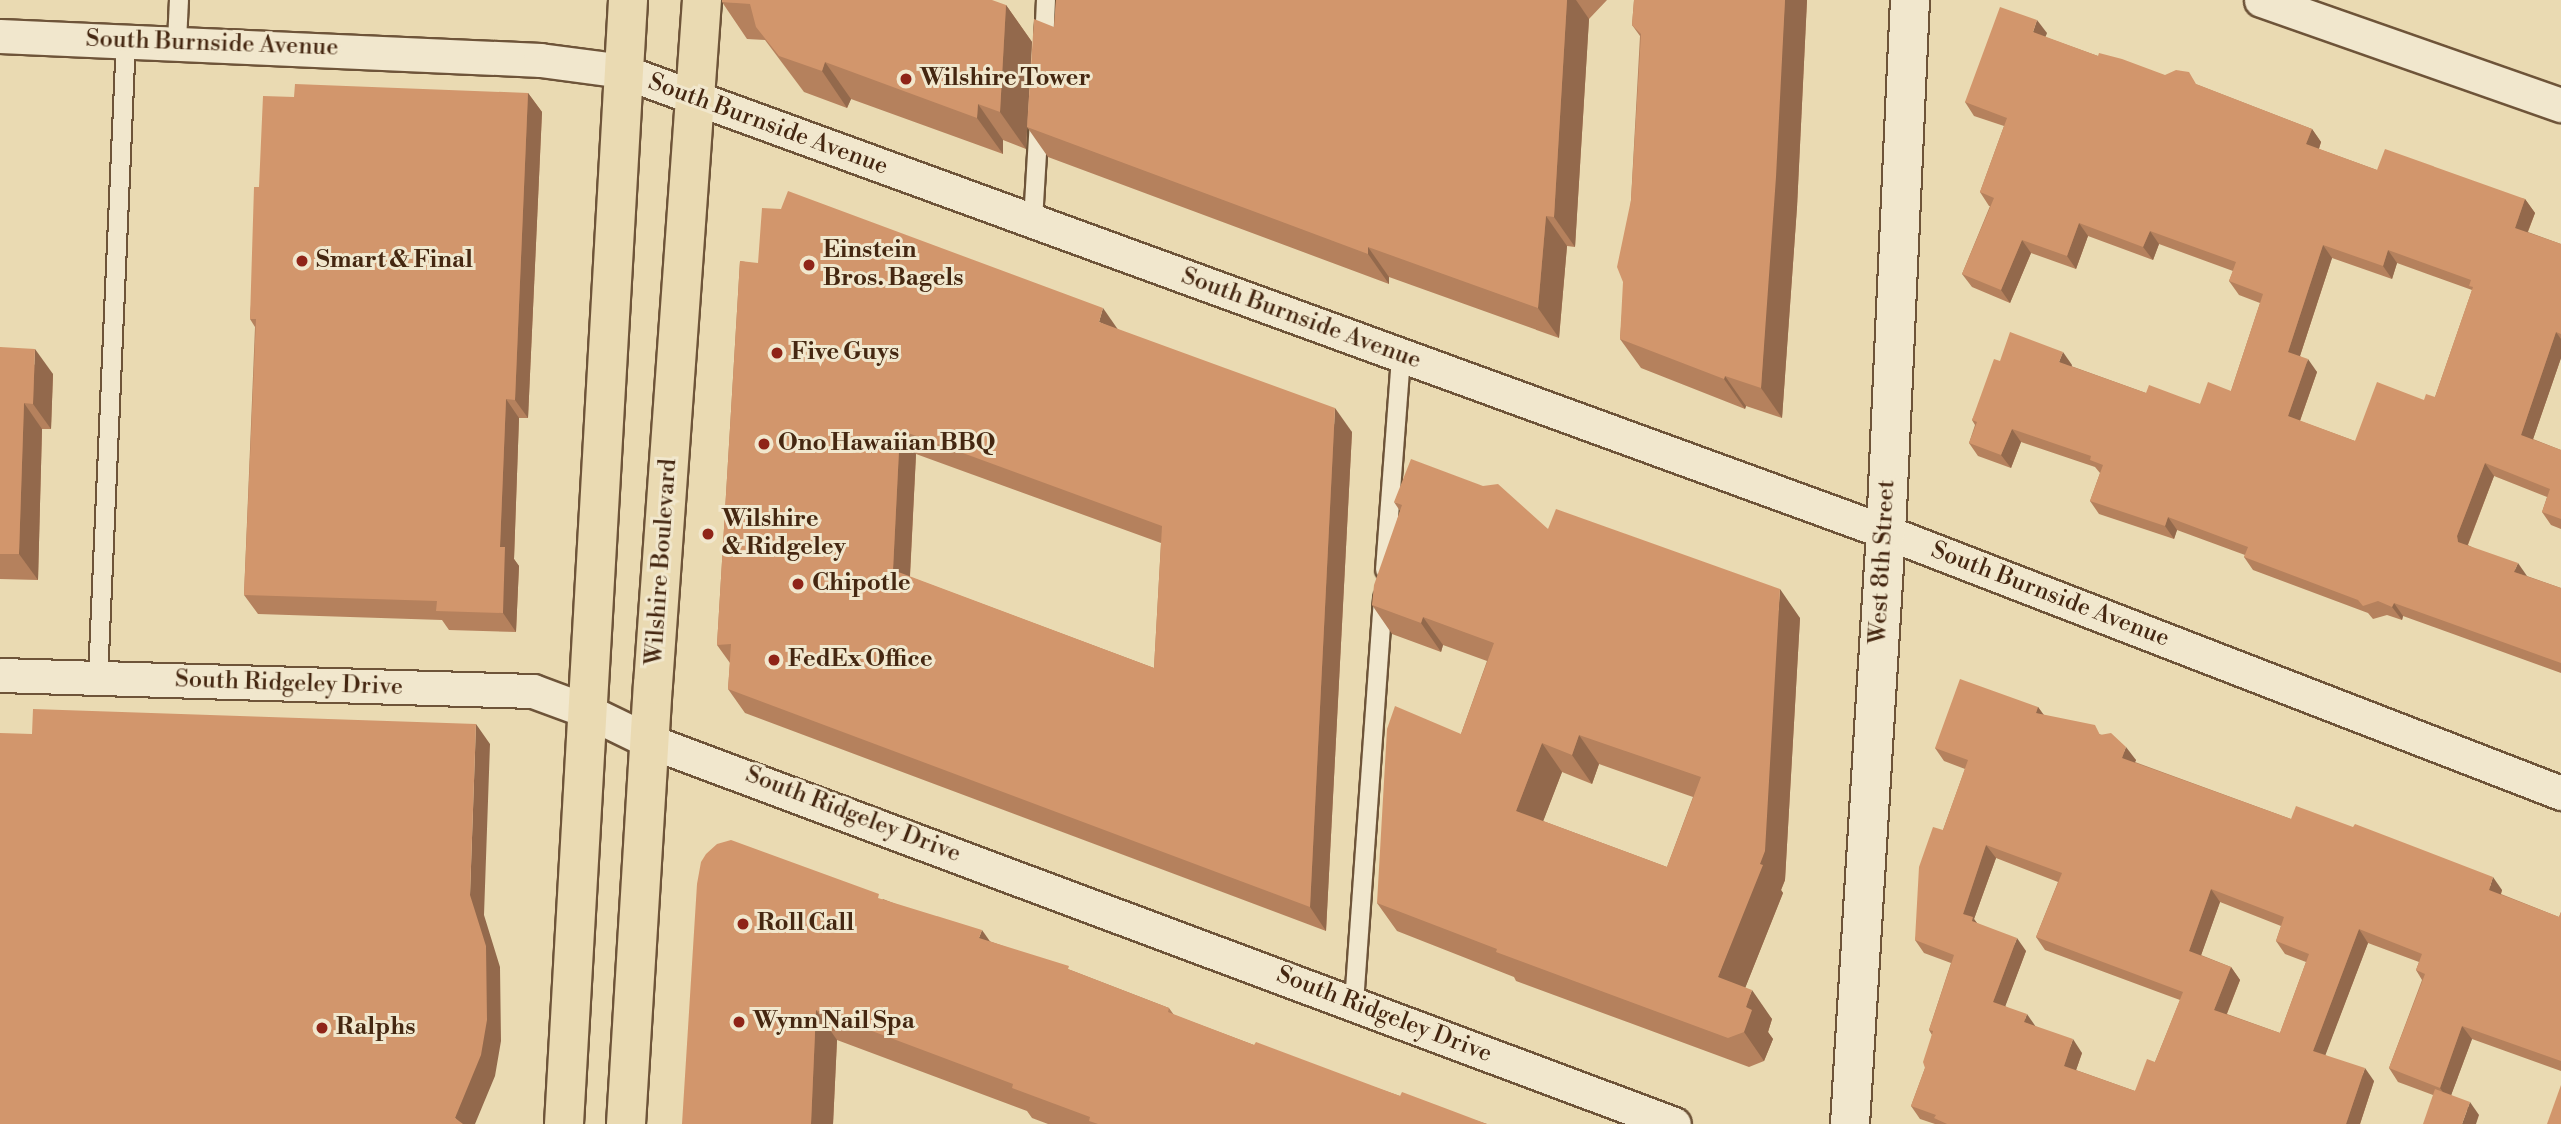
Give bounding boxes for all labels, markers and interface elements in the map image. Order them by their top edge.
street label: South Burnside Avenue [85,25,339,63]
place label: Wilshire Tower [920,65,1091,93]
street label: South Burnside Avenue [644,68,892,182]
marker: Wilshire Tower [898,71,914,87]
place label: Einstein Bros. Bagels [823,237,963,293]
place label: Smart & Final [316,247,473,275]
marker: Smart & Final [294,253,310,269]
marker: Einstein Bros. Bagels [801,257,817,273]
street label: South Burnside Avenue [1177,262,1425,376]
place label: Five Guys [791,339,899,367]
marker: Five Guys [769,345,785,361]
place label: Ono Hawaiian BBQ [778,430,995,458]
marker: Ono Hawaiian BBQ [756,436,772,452]
street label: Wilshire Boulevard [640,458,684,666]
street label: West 8th Street [1864,479,1902,645]
place label: Wilshire & Ridgeley [722,506,846,562]
marker: Wilshire & Ridgeley [700,526,716,542]
street label: South Burnside Avenue [1927,536,2173,654]
place label: Chipotle [812,570,911,598]
marker: Chipotle [790,576,806,592]
place label: FedEx Office [788,646,933,674]
marker: FedEx Office [766,652,782,668]
street label: South Ridgeley Drive [174,666,404,702]
street label: South Ridgeley Drive [741,761,965,869]
place label: Roll Call [757,910,854,938]
marker: Roll Call [735,916,751,932]
street label: South Ridgeley Drive [1272,961,1496,1069]
place label: Wynn Nail Spa [753,1008,915,1036]
place label: Ralphs [336,1014,416,1042]
marker: Wynn Nail Spa [731,1014,747,1030]
marker: Ralphs [314,1020,330,1036]

